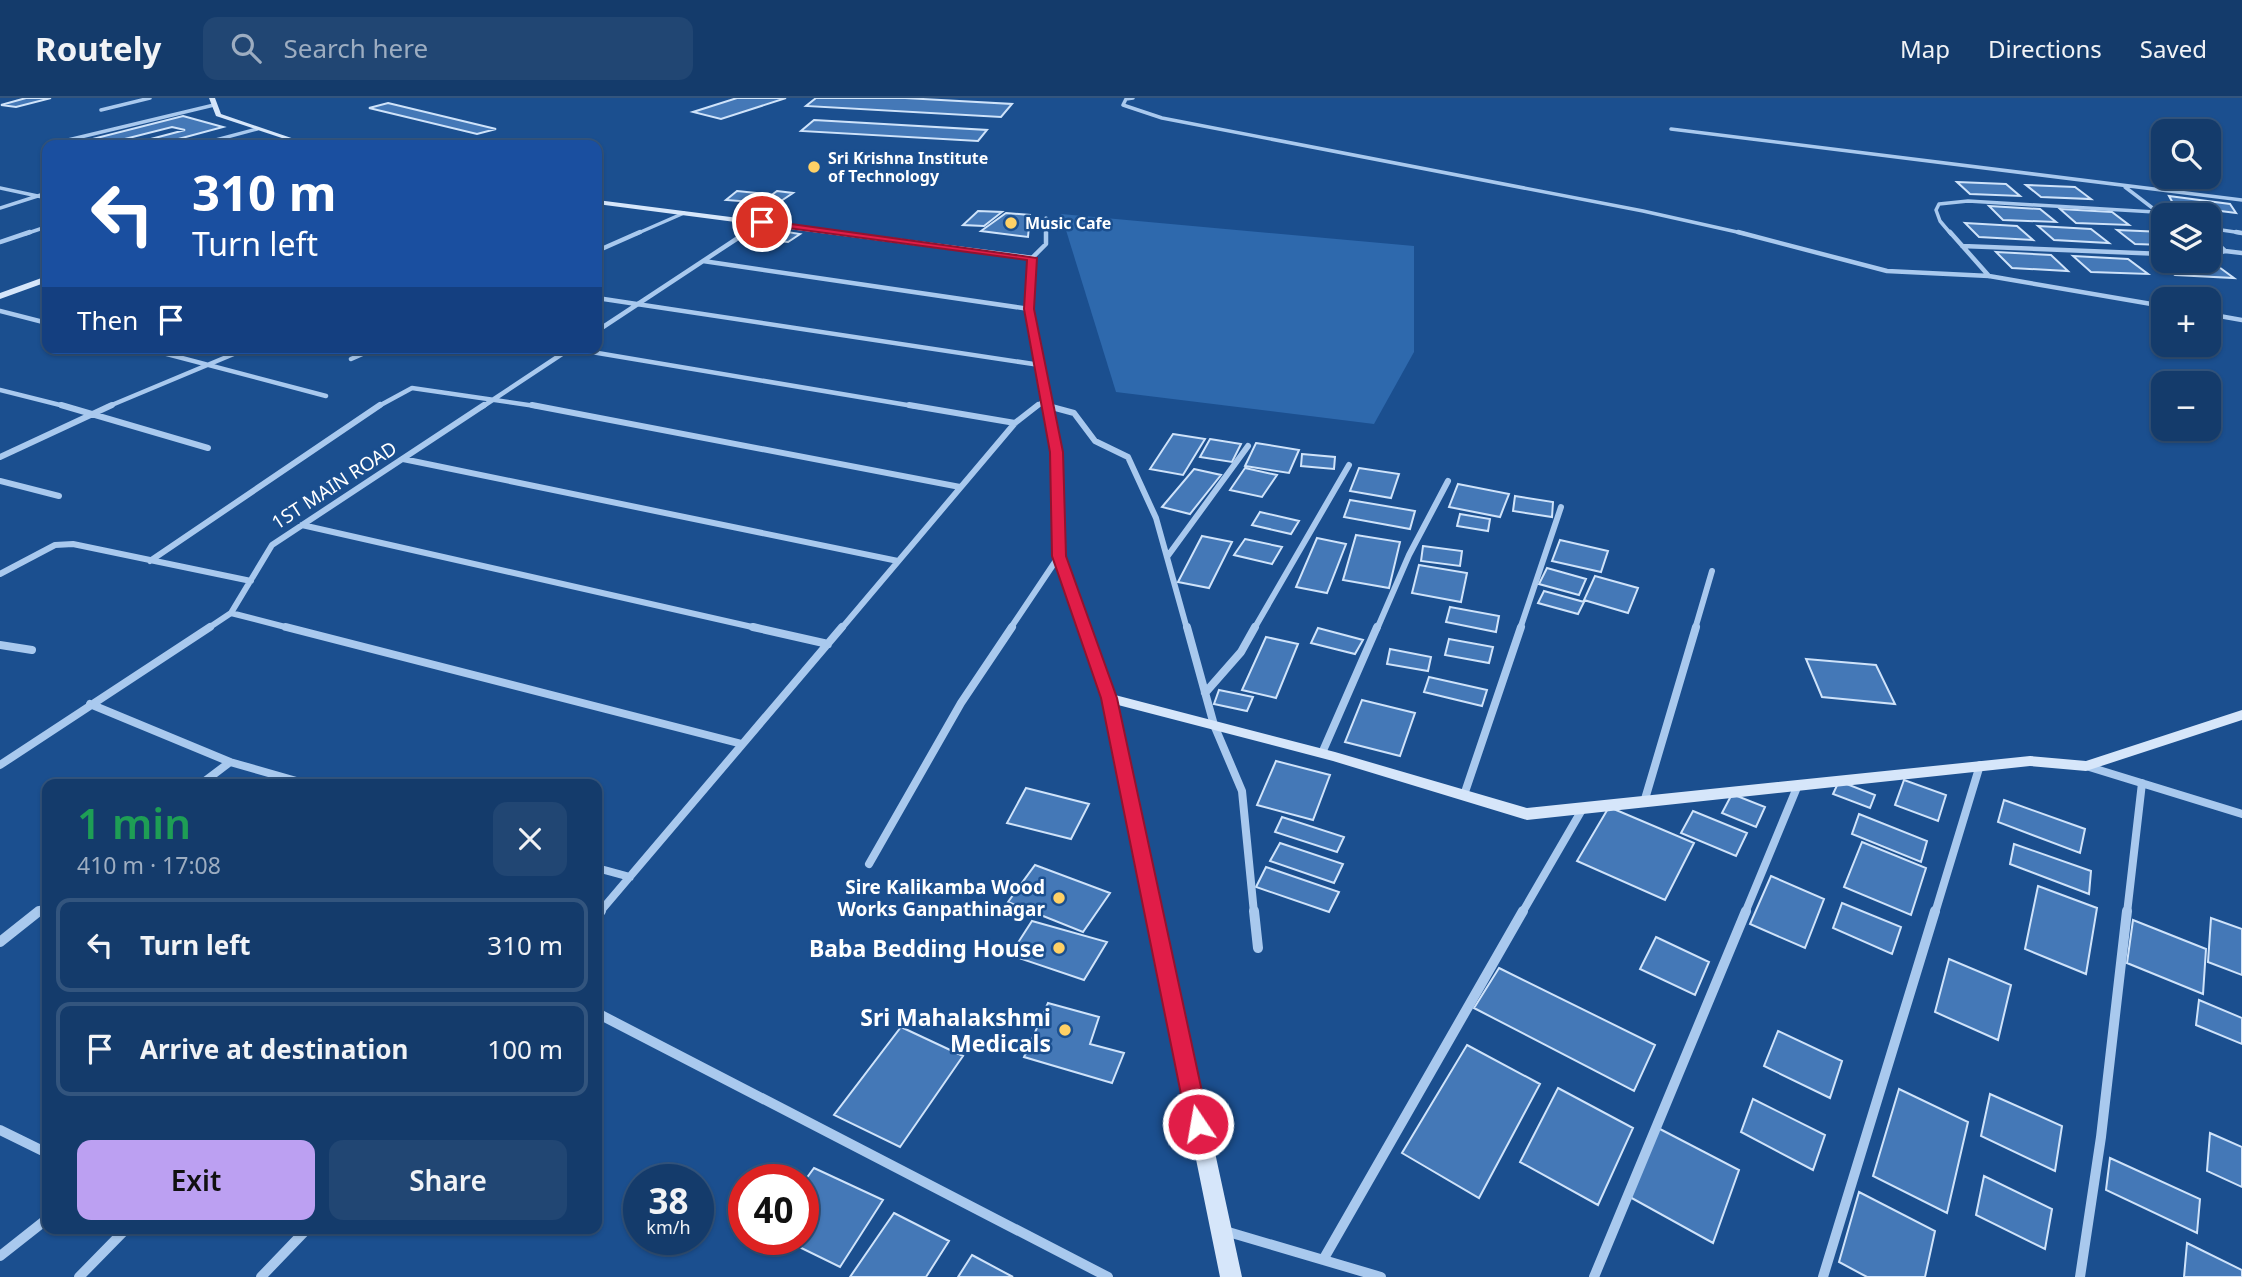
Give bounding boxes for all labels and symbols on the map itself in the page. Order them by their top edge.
place label: Sri Krishna Institute of Technology [828,147,988,187]
marker: Sri Krishna Institute of Technology [806,159,822,175]
pin [732,192,792,252]
place label: Music Cafe [1025,212,1111,234]
marker: Music Cafe [1003,215,1019,231]
street label: 1ST MAIN ROAD [266,435,402,535]
place label: Sire Kalikamba Wood Works Ganpathinagar [838,874,1046,922]
marker: Sire Kalikamba Wood Works Ganpathinagar [1051,890,1067,906]
place label: Baba Bedding House [809,932,1045,964]
marker: Baba Bedding House [1051,940,1067,956]
place label: Sri Mahalakshmi Medicals [860,1001,1051,1059]
marker: Sri Mahalakshmi Medicals [1057,1022,1073,1038]
position arrow [1161,1087,1235,1161]
speed limit sign: 40 [728,1164,819,1255]

